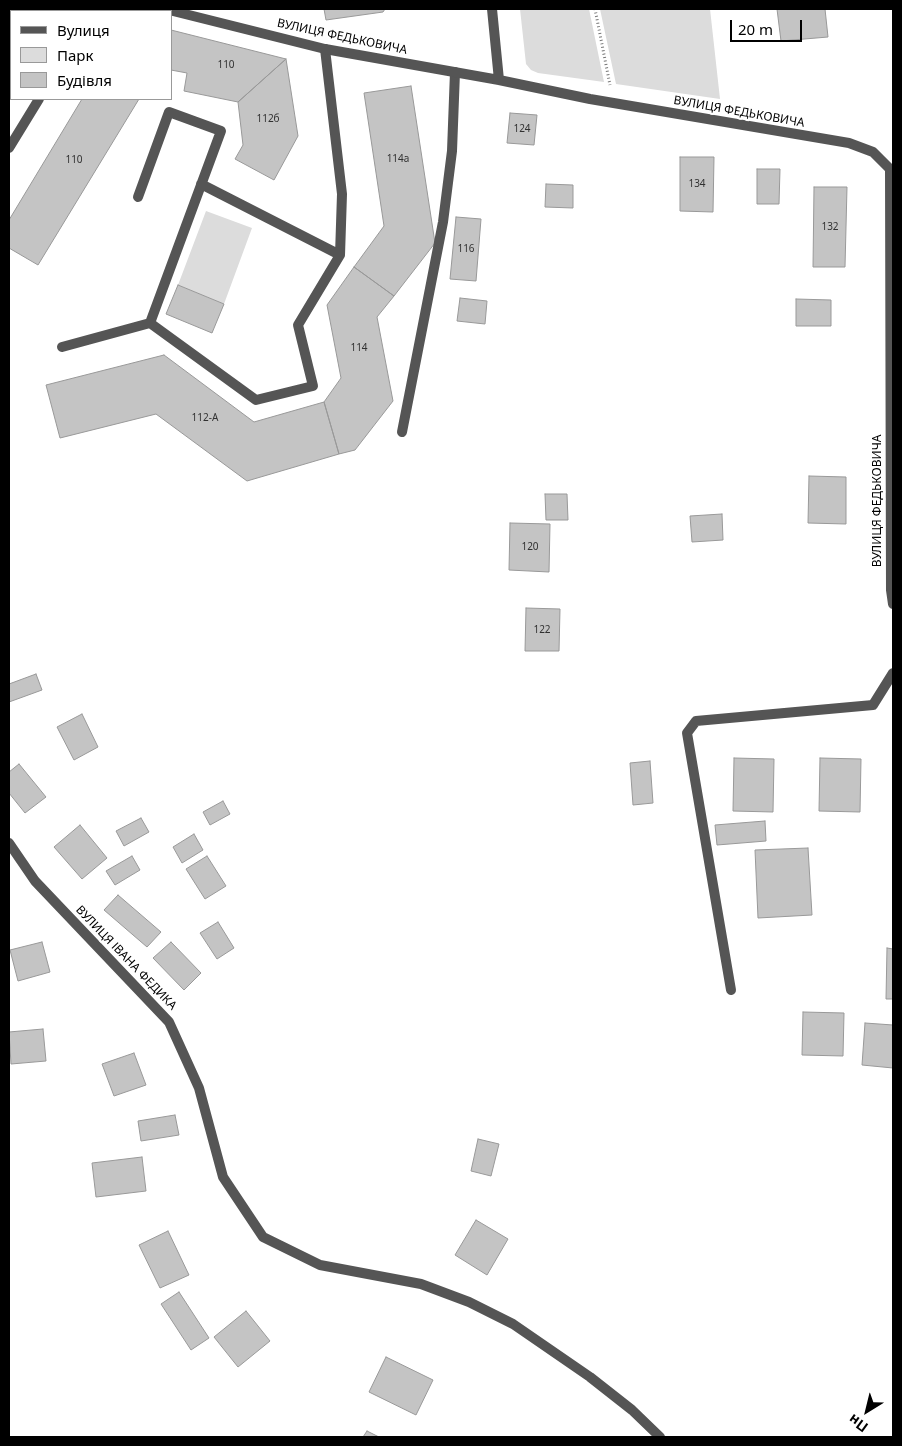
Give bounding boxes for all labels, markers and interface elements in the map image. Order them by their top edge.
legend [10,10,172,100]
scale bar [732,10,804,42]
street label: ВУЛИЦЯ ФЕДЬКОВИЧА [276,16,408,58]
text: 20 m [738,19,773,39]
text: Вулиця [57,20,110,40]
text: Парк [57,45,93,65]
house number: 110 [217,59,235,71]
text: Будівля [57,70,112,90]
street label: ВУЛИЦЯ ФЕДЬКОВИЧА [672,93,806,131]
house number: 112б [256,113,280,125]
house number: 124 [513,123,531,135]
house number: 114а [387,153,409,165]
house number: 110 [65,154,83,166]
house number: 134 [688,178,706,190]
house number: 132 [821,221,839,233]
house number: 116 [457,243,475,255]
house number: 114 [350,342,368,354]
house number: 112-А [192,412,218,424]
street label: ВУЛИЦЯ ФЕДЬКОВИЧА [871,435,885,567]
house number: 120 [521,541,539,553]
house number: 122 [533,624,551,636]
street label: ВУЛИЦЯ ІВАНА ФЕДИКА [72,903,180,1013]
north arrow [842,1386,892,1436]
text: Пн [844,1410,872,1437]

